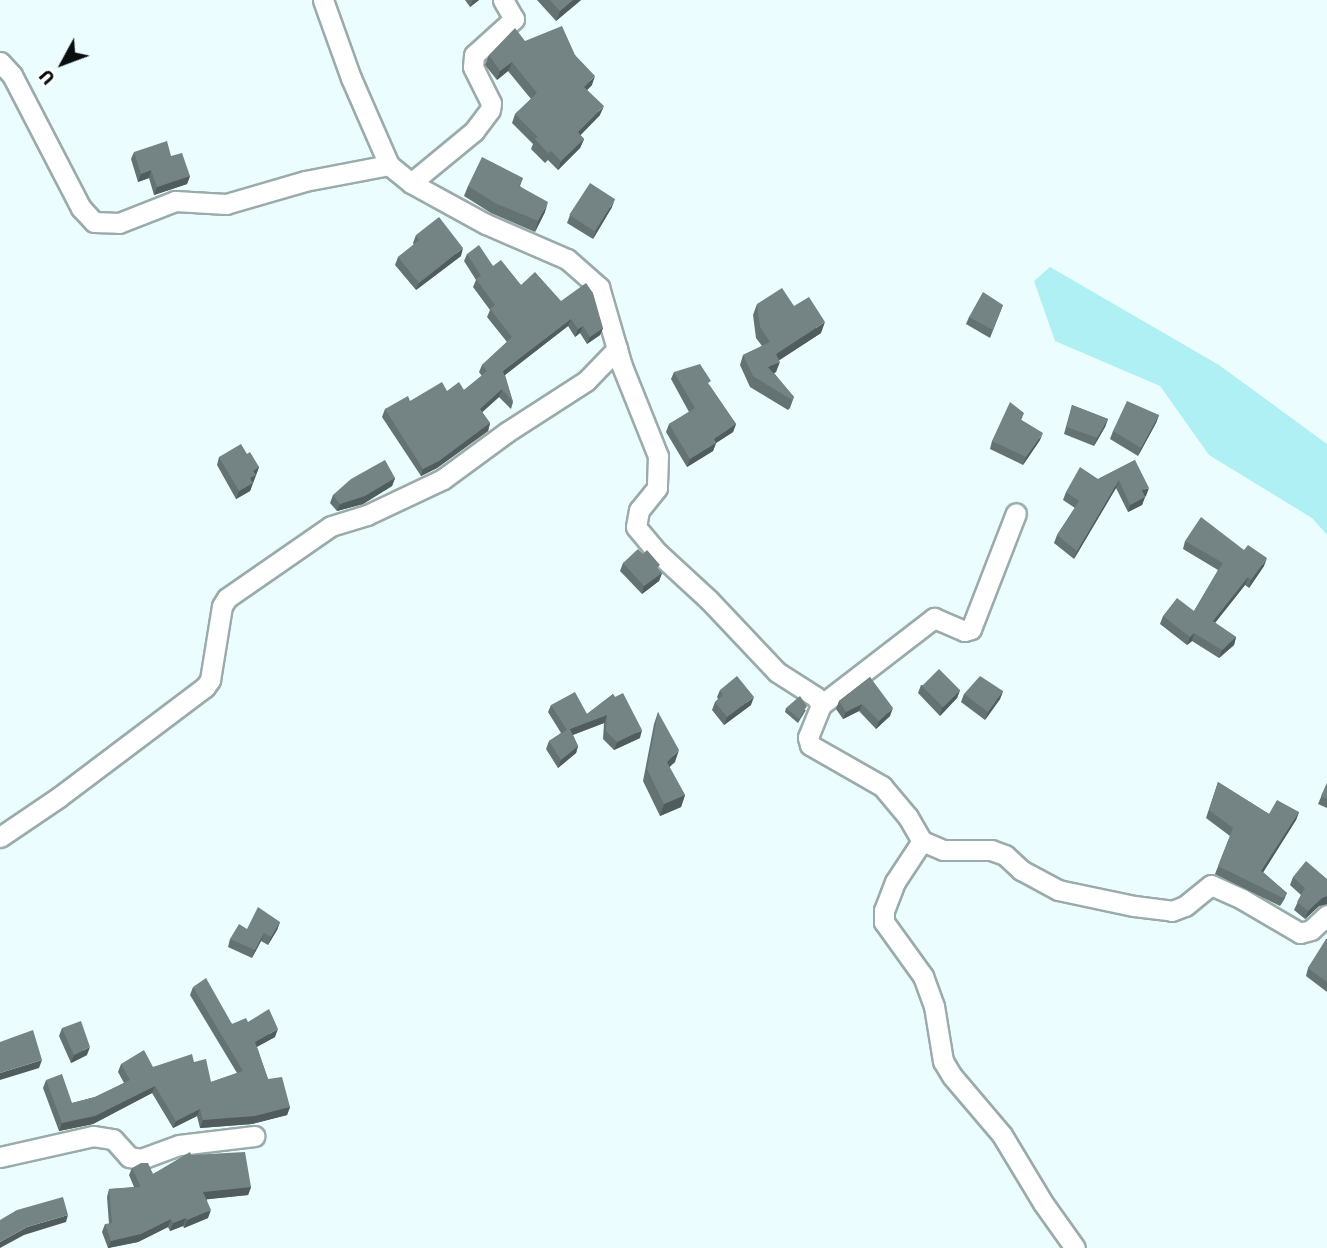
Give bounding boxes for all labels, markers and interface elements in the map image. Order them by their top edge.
north arrow [28,28,98,98]
text: U [34,64,60,89]

